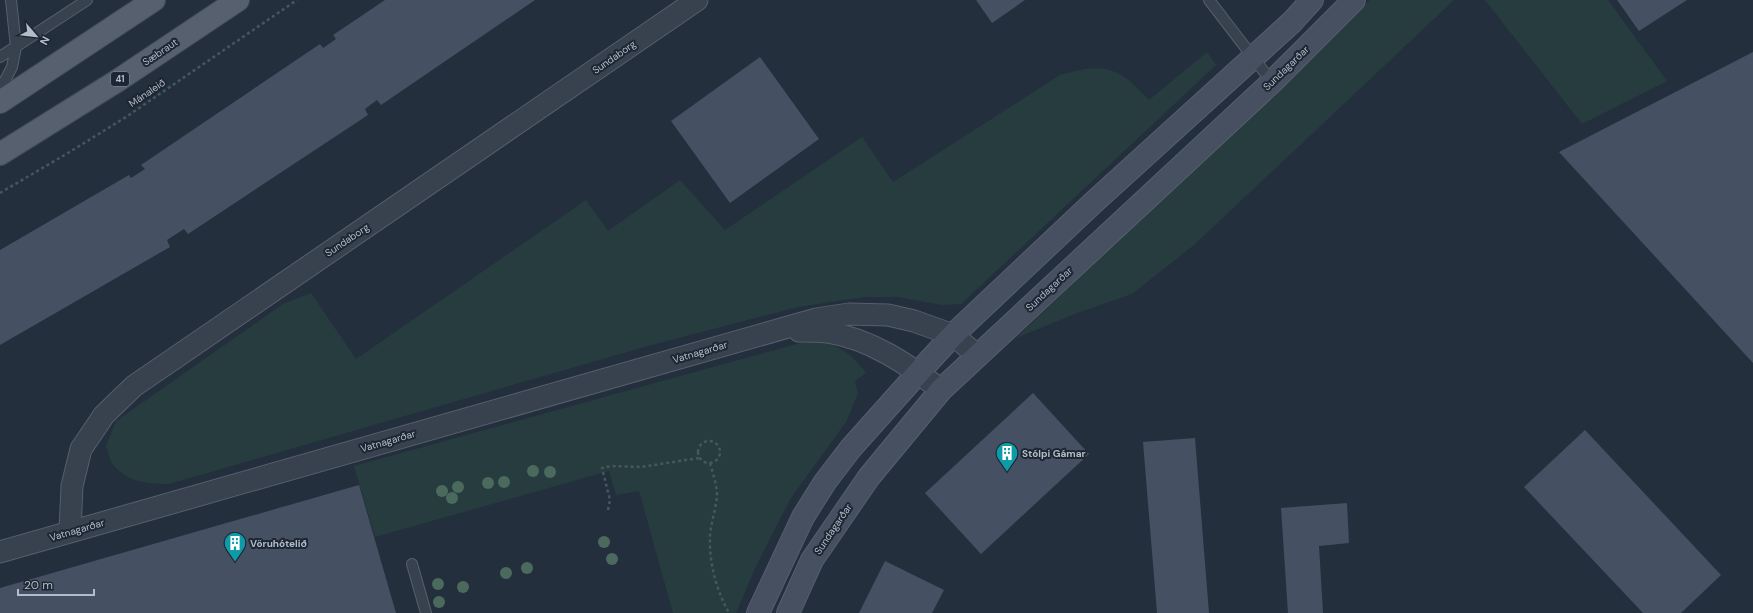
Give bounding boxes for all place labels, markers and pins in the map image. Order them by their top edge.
building icon: Stólpi Gámar [994,440,1020,473]
place label: Stólpi Gámar [1022,447,1086,460]
building icon: Vöruhótelið [222,530,248,563]
place label: Vöruhótelið [250,537,307,550]

